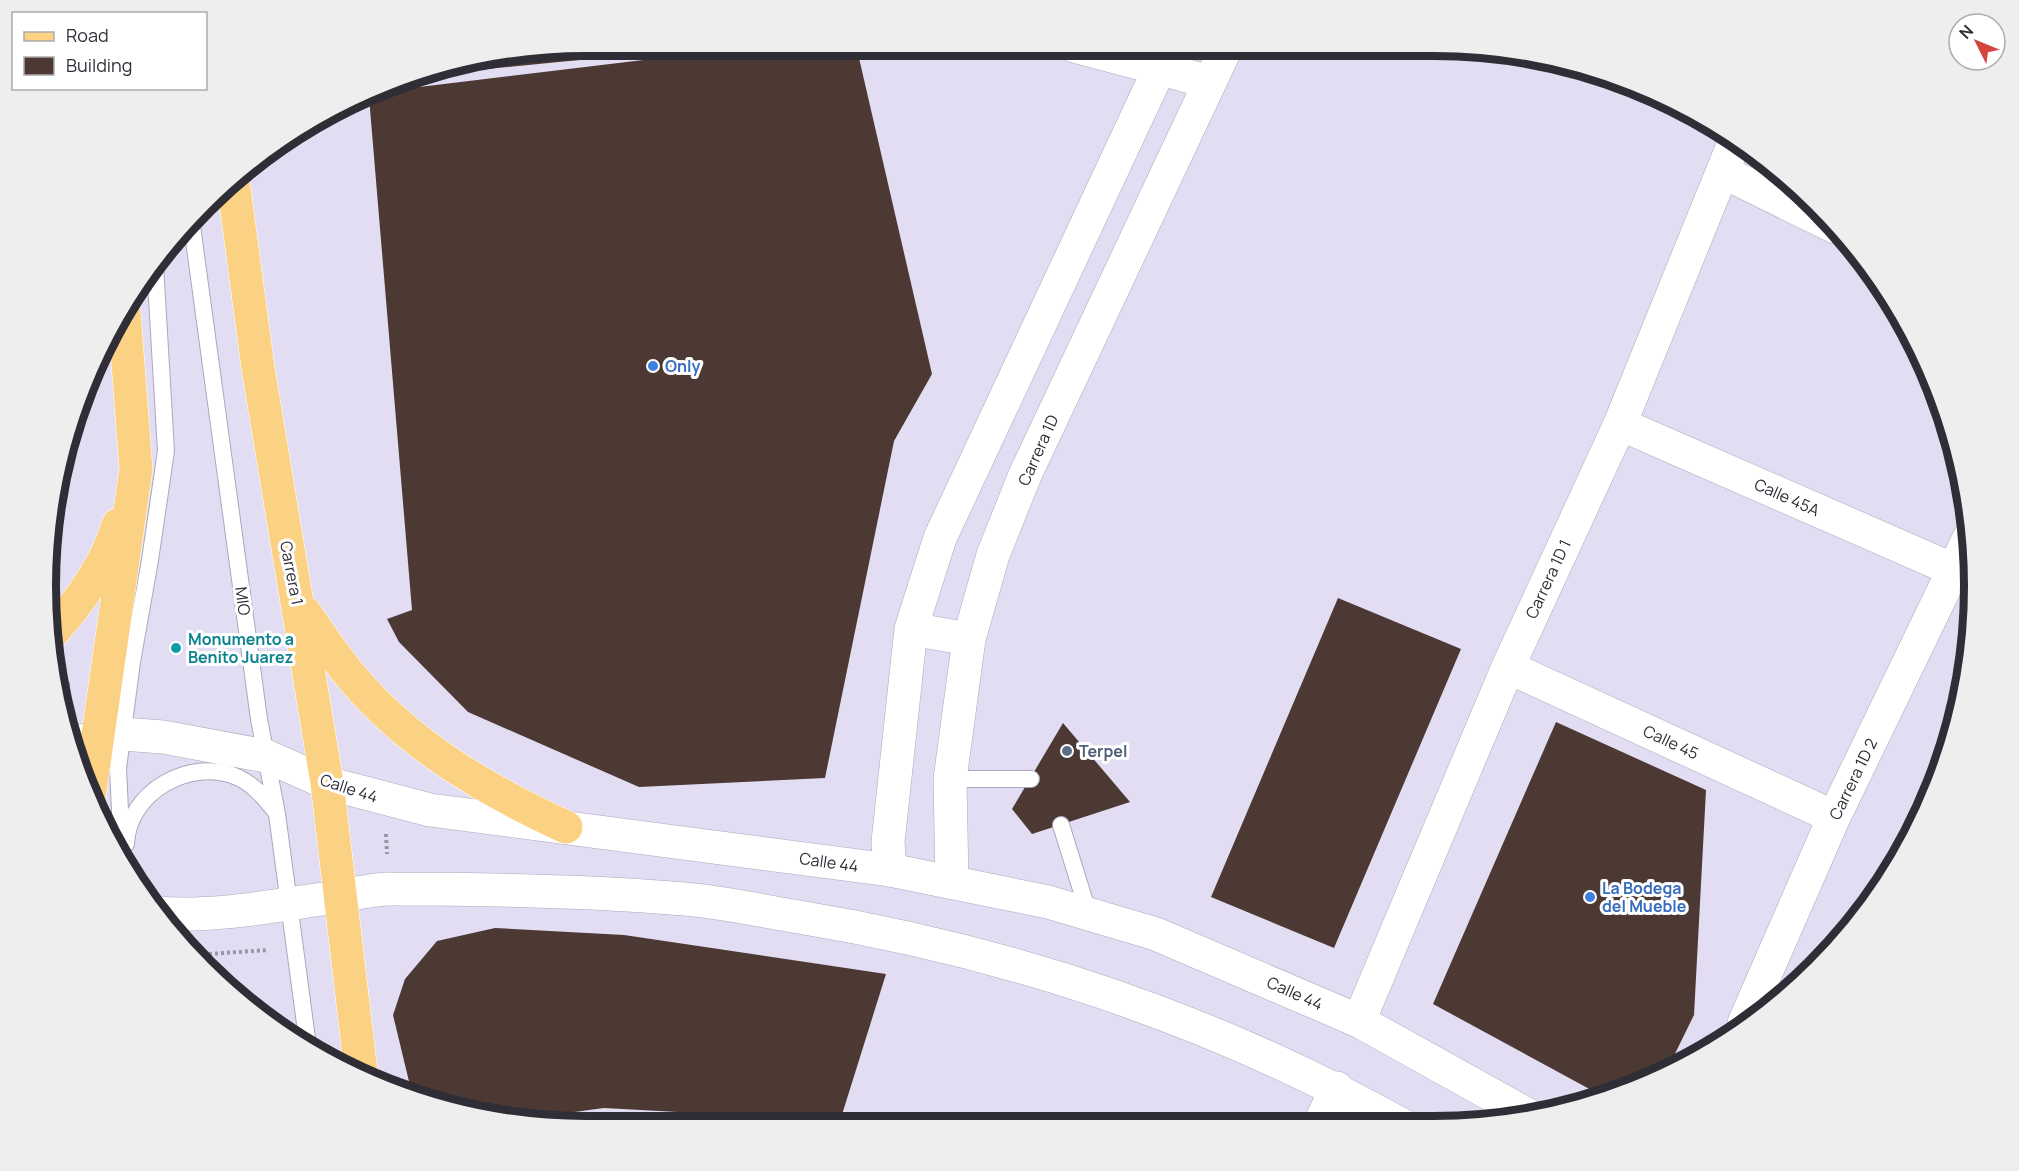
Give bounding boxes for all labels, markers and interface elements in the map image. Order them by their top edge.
legend [12,12,207,90]
north arrow [1947,12,2007,72]
text: N [1954,20,1978,43]
text: Road [66,23,109,47]
text: Building [66,53,132,77]
place label: Only [665,355,700,377]
marker: Only [646,359,660,373]
street label: Carrera 1D [1013,411,1064,489]
street label: Calle 45A [1751,473,1823,521]
street label: Carrera 1D 1 [1520,536,1576,622]
street label: Carrera 1 [275,539,309,607]
street label: MIO [230,585,256,617]
place label: Monumento a Benito Juarez [188,628,294,668]
marker: Monumento a Benito Juarez [169,641,183,655]
street label: Calle 45 [1640,720,1702,764]
street label: Carrera 1D 2 [1824,735,1882,823]
place label: Terpel [1079,740,1127,762]
marker: Terpel [1060,744,1074,758]
street label: Calle 44 [317,768,381,808]
street label: Calle 44 [798,847,860,877]
place label: La Bodega del Mueble [1602,877,1687,917]
marker: La Bodega del Mueble [1583,890,1597,904]
street label: Calle 44 [1263,971,1327,1015]

